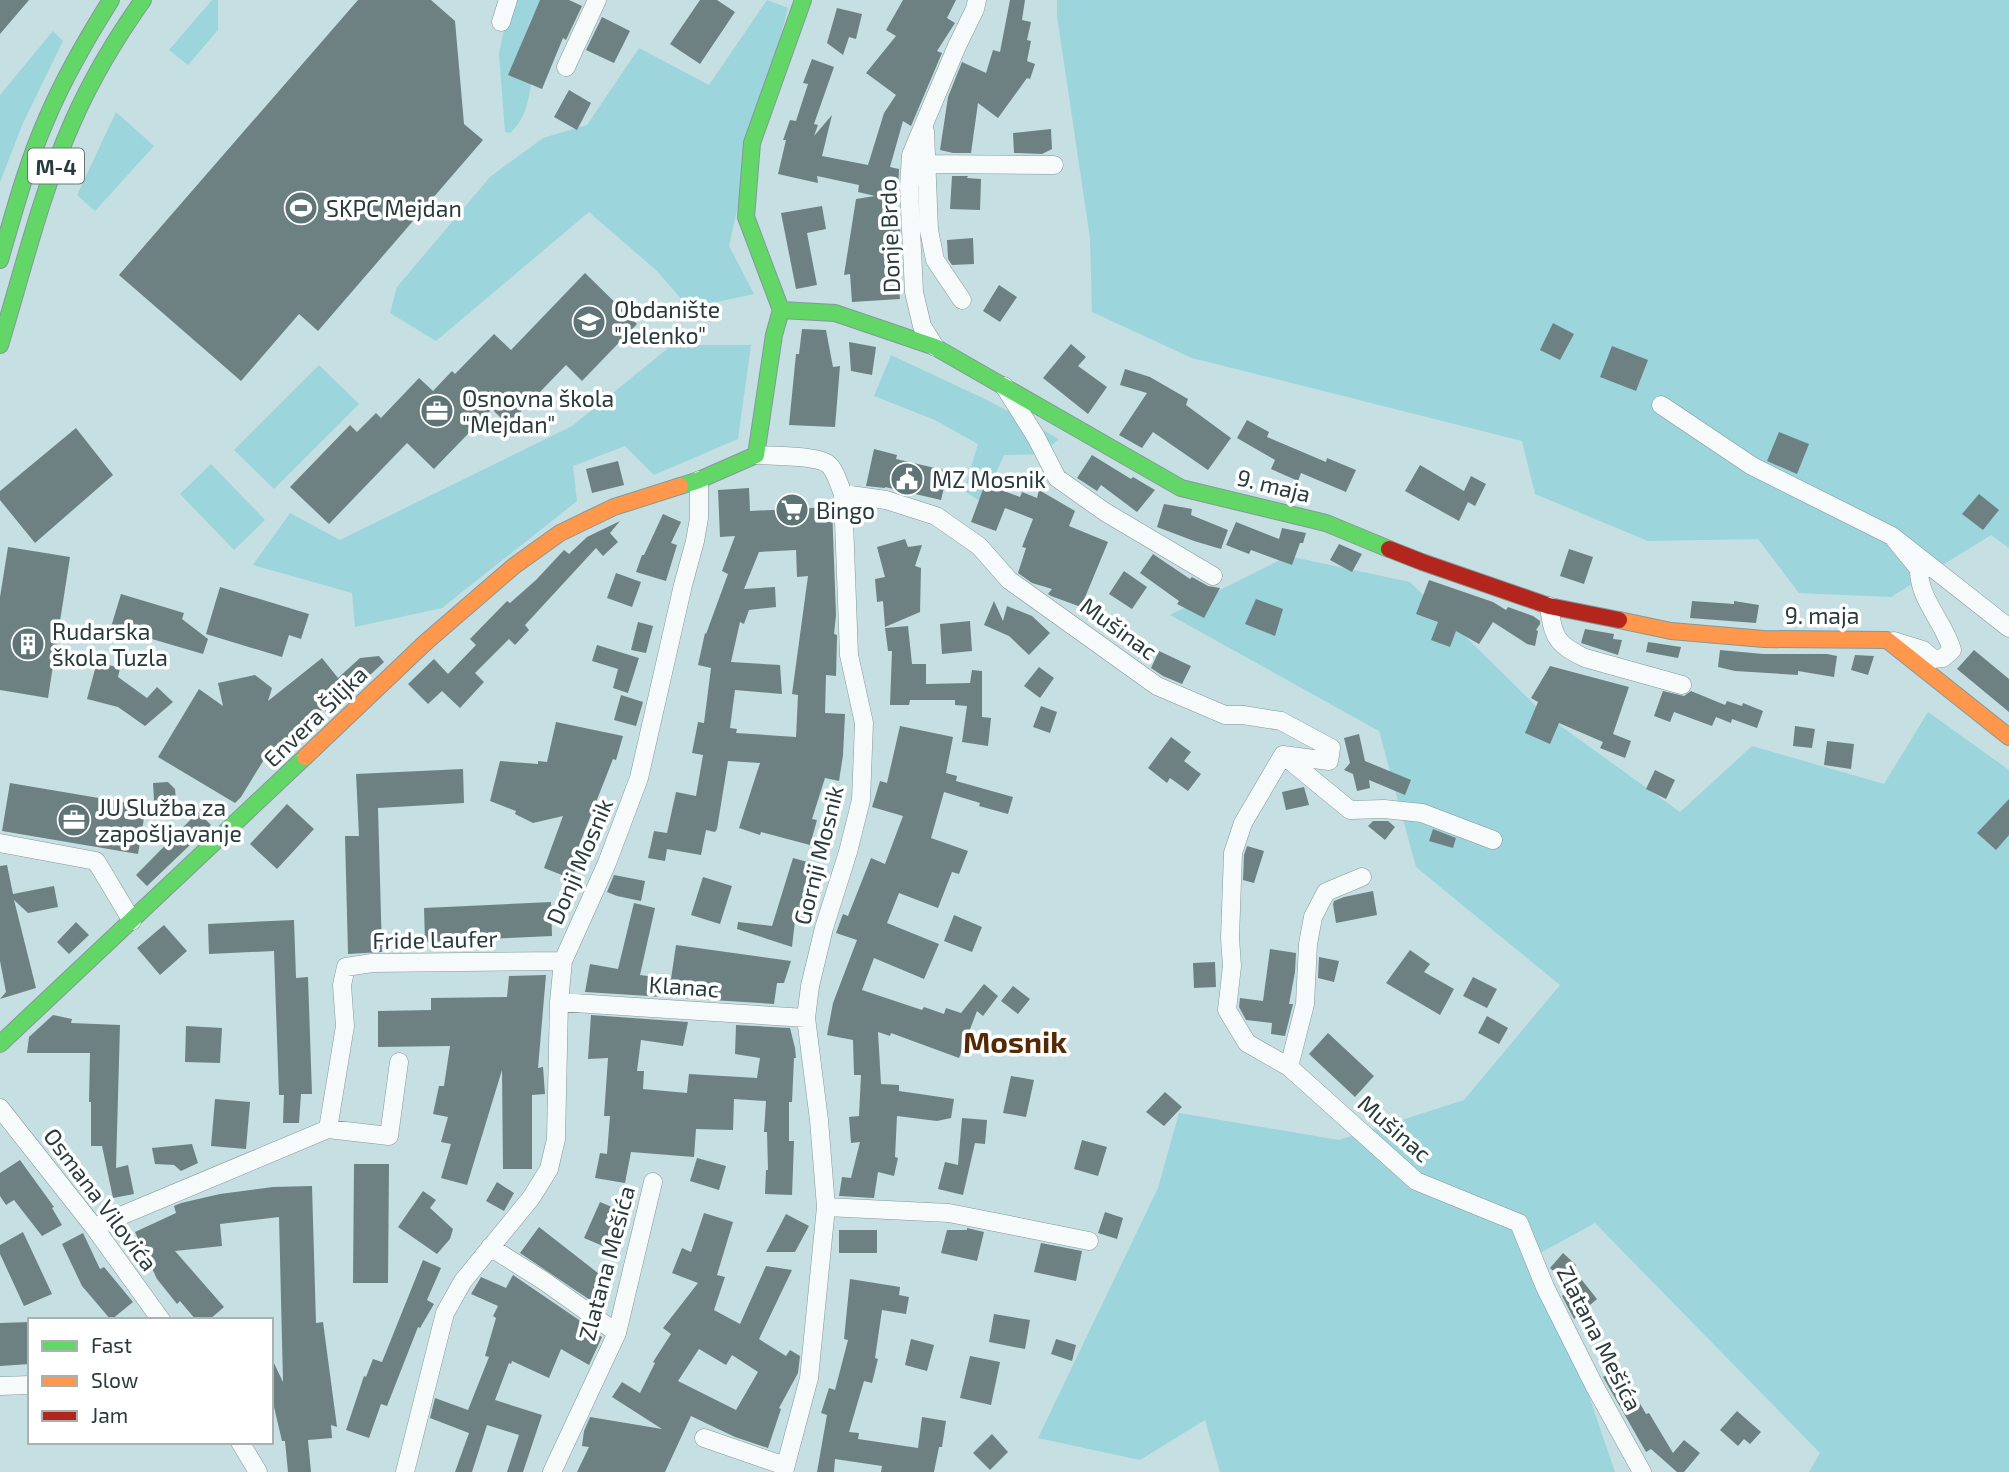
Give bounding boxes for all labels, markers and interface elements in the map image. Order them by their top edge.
road number: M-4 [28,148,84,184]
street label: Donje Brdo [873,178,905,294]
sports icon: SKPC Mejdan [282,189,320,227]
place label: SKPC Mejdan [326,194,462,222]
place label: Obdanište "Jelenko" [614,295,720,349]
school or university icon: Obdanište "Jelenko" [570,303,608,341]
place label: Osnovna škola "Mejdan" [462,384,614,438]
office icon: Osnovna škola "Mejdan" [418,392,456,430]
public building icon: MZ Mosnik [888,460,926,498]
street label: 9. maja [1234,462,1314,508]
place label: MZ Mosnik [932,465,1046,493]
supermarket icon: Bingo [773,491,811,529]
place label: Bingo [816,496,875,524]
street label: Mušinac [1075,591,1163,665]
street label: 9. maja [1785,601,1859,629]
place label: Rudarska škola Tuzla [52,617,168,671]
building icon: Rudarska škola Tuzla [9,625,47,663]
street label: Envera Šiljka [257,660,373,772]
street label: Gornji Mosnik [787,782,849,927]
place label: JU Služba za zapošljavanje [98,793,242,847]
street label: Donji Mosnik [540,794,618,928]
office icon: JU Služba za zapošljavanje [55,801,93,839]
street label: Fride Laufer [372,924,498,954]
street label: Klanac [648,970,720,1002]
district label: Mosnik [963,1023,1067,1059]
street label: Mušinac [1353,1089,1437,1167]
street label: Osmana Vilovića [38,1122,164,1276]
street label: Zlatana Mešića [572,1183,640,1343]
street label: Zlatana Mešića [1551,1261,1649,1415]
legend [28,1318,273,1444]
text: Fast [91,1332,132,1357]
text: Slow [91,1367,138,1392]
text: Jam [91,1402,128,1427]

